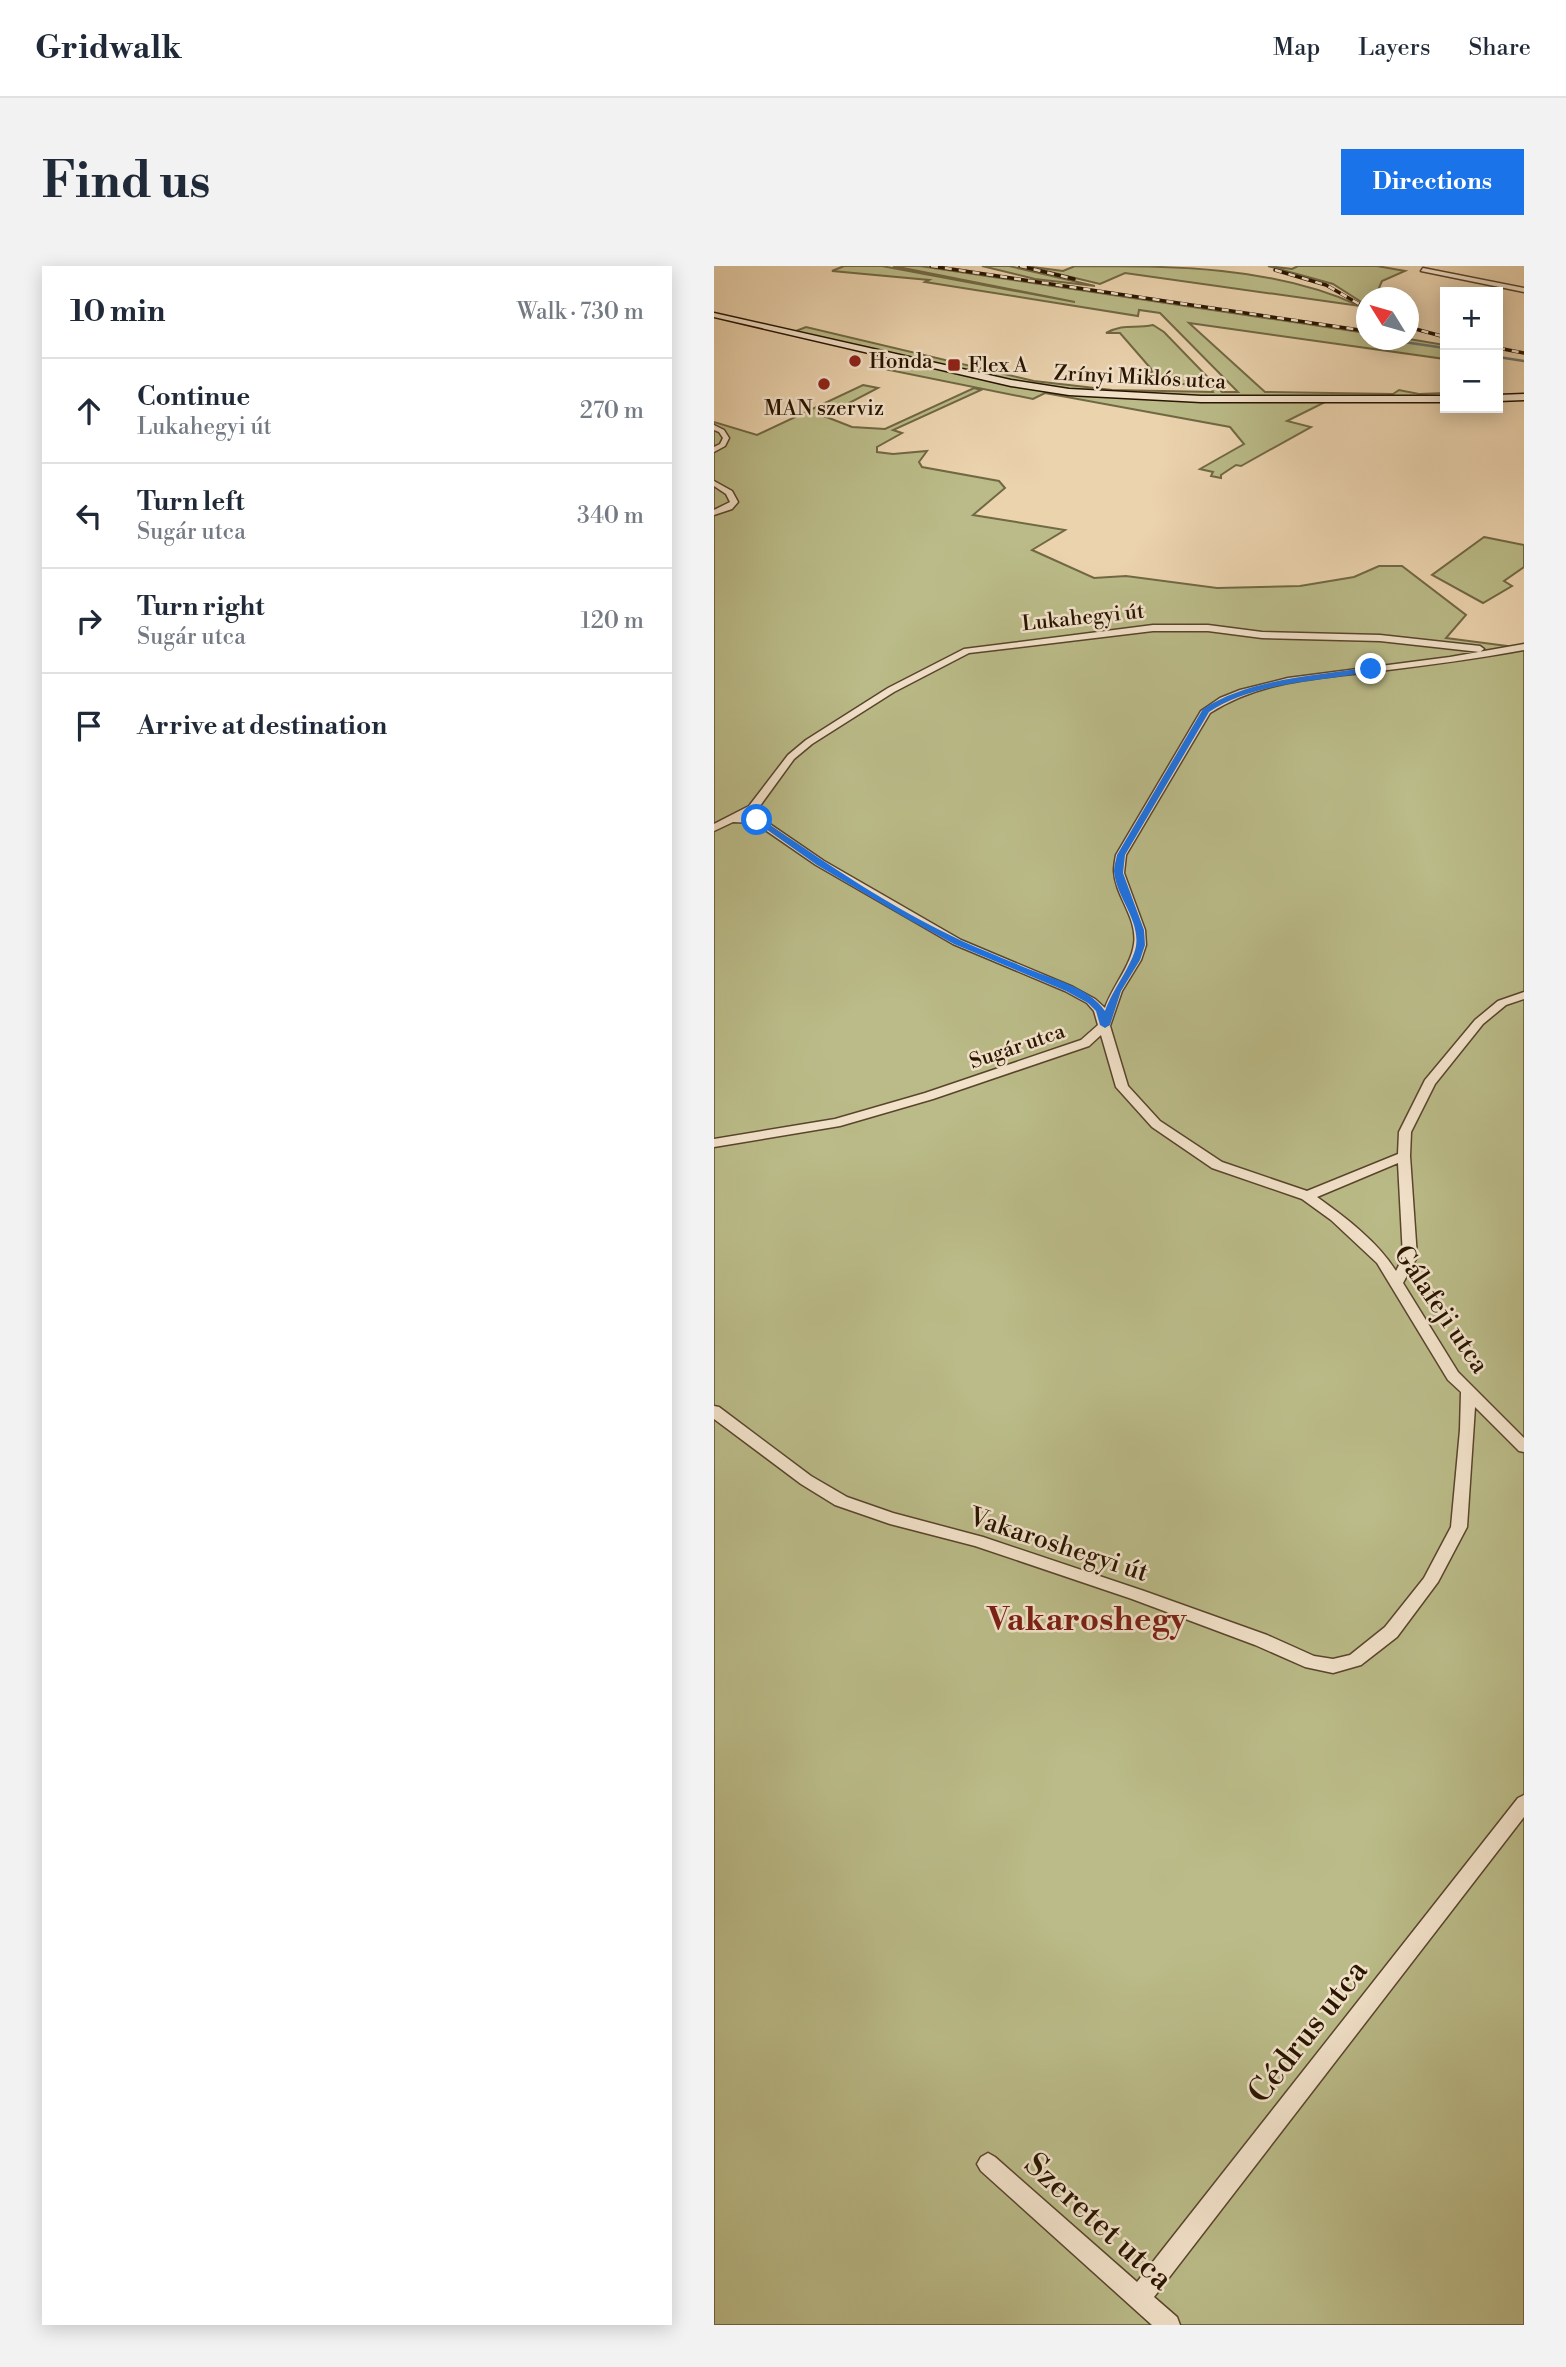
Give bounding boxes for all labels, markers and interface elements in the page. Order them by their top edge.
text: Gridwalk [35,28,182,69]
text: Map [1273,33,1320,63]
text: Layers [1358,33,1430,63]
text: Share [1468,33,1531,63]
button: Directions [1341,149,1524,215]
text: Find us [42,152,211,213]
north arrow [1356,287,1419,350]
map controls [1440,287,1503,413]
button: + [1440,287,1503,350]
text: 10 min [70,293,165,331]
text: Walk · 730 m [517,298,644,326]
place label: Honda [869,349,933,375]
button: − [1440,350,1503,413]
marker: Honda [847,353,863,369]
place label: Flex A [968,353,1029,379]
marker: Flex A [946,357,962,373]
street label: Zrínyi Miklós utca [1053,361,1227,396]
marker: MAN szerviz [816,376,832,392]
text: Continue [137,381,250,413]
icon: ahead [70,392,108,430]
place label: MAN szerviz [764,396,884,422]
text: 270 m [580,397,644,425]
text: Lukahegyi út [137,413,272,441]
text: Turn left [137,486,245,518]
icon: left [70,497,108,535]
text: 340 m [577,502,644,530]
text: Sugár utca [137,518,246,546]
text: Turn right [137,591,265,623]
street label: Lukahegyi út [1021,599,1146,637]
icon: right [70,602,108,640]
text: 120 m [580,607,644,635]
text: Sugár utca [137,623,246,651]
route end [1355,653,1386,684]
icon: arrive [70,707,108,745]
text: Arrive at destination [137,710,387,742]
route start [741,804,772,835]
street label: Sugár utca [966,1018,1069,1075]
street label: Gálafeji utca [1387,1239,1496,1380]
street label: Vakaroshegyi út [964,1501,1152,1589]
district label: Vakaroshegy [986,1600,1187,1641]
street label: Cédrus utca [1239,1951,1377,2111]
street label: Szeretet utca [1016,2145,1182,2299]

